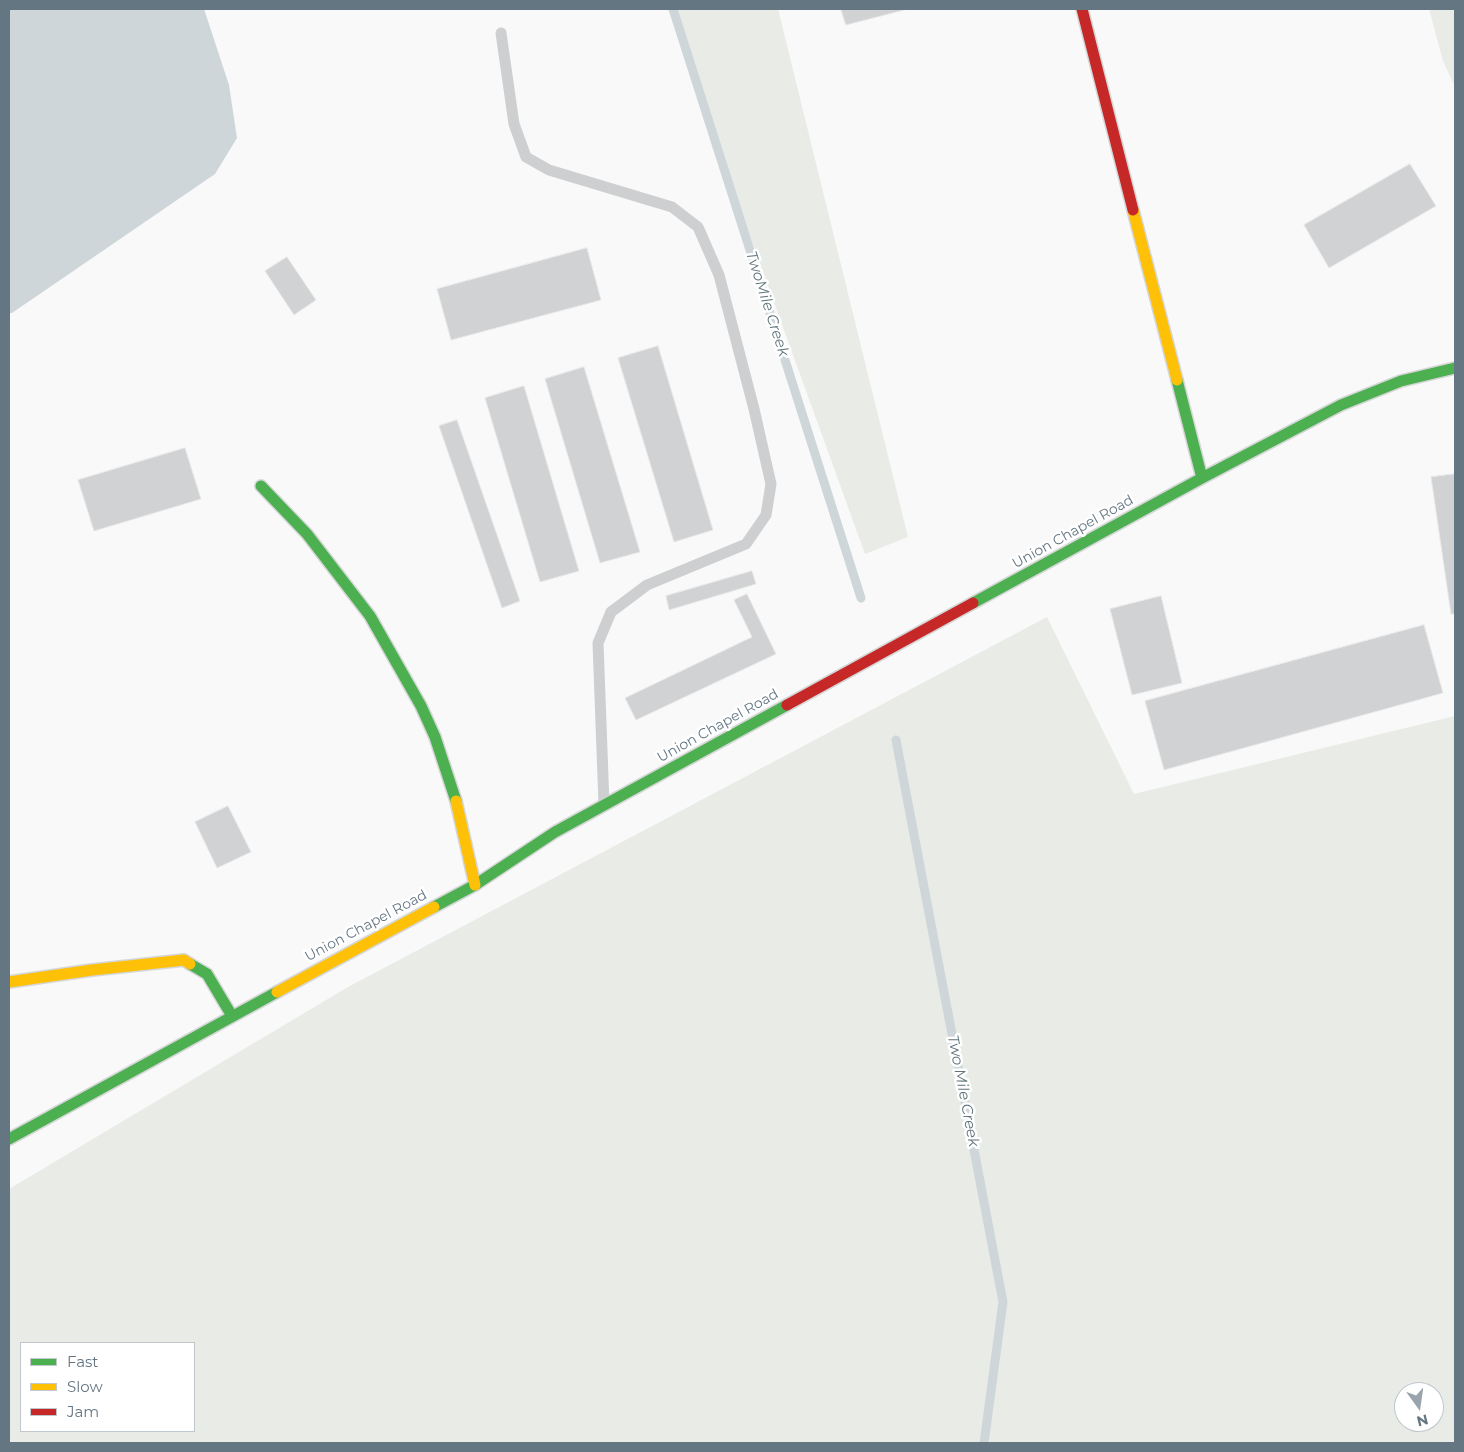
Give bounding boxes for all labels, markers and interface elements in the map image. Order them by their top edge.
water label: TwoMile Creek [742,249,792,359]
street label: Union Chapel Road [1010,492,1136,572]
street label: Union Chapel Road [655,686,781,766]
street label: Union Chapel Road [302,887,430,965]
water label: Two Mile Creek [943,1034,983,1148]
legend [20,1342,195,1432]
text: Fast [67,1352,98,1371]
text: Slow [67,1377,103,1396]
north arrow [1394,1382,1444,1432]
text: Jam [67,1402,99,1421]
text: N [1415,1410,1430,1431]

